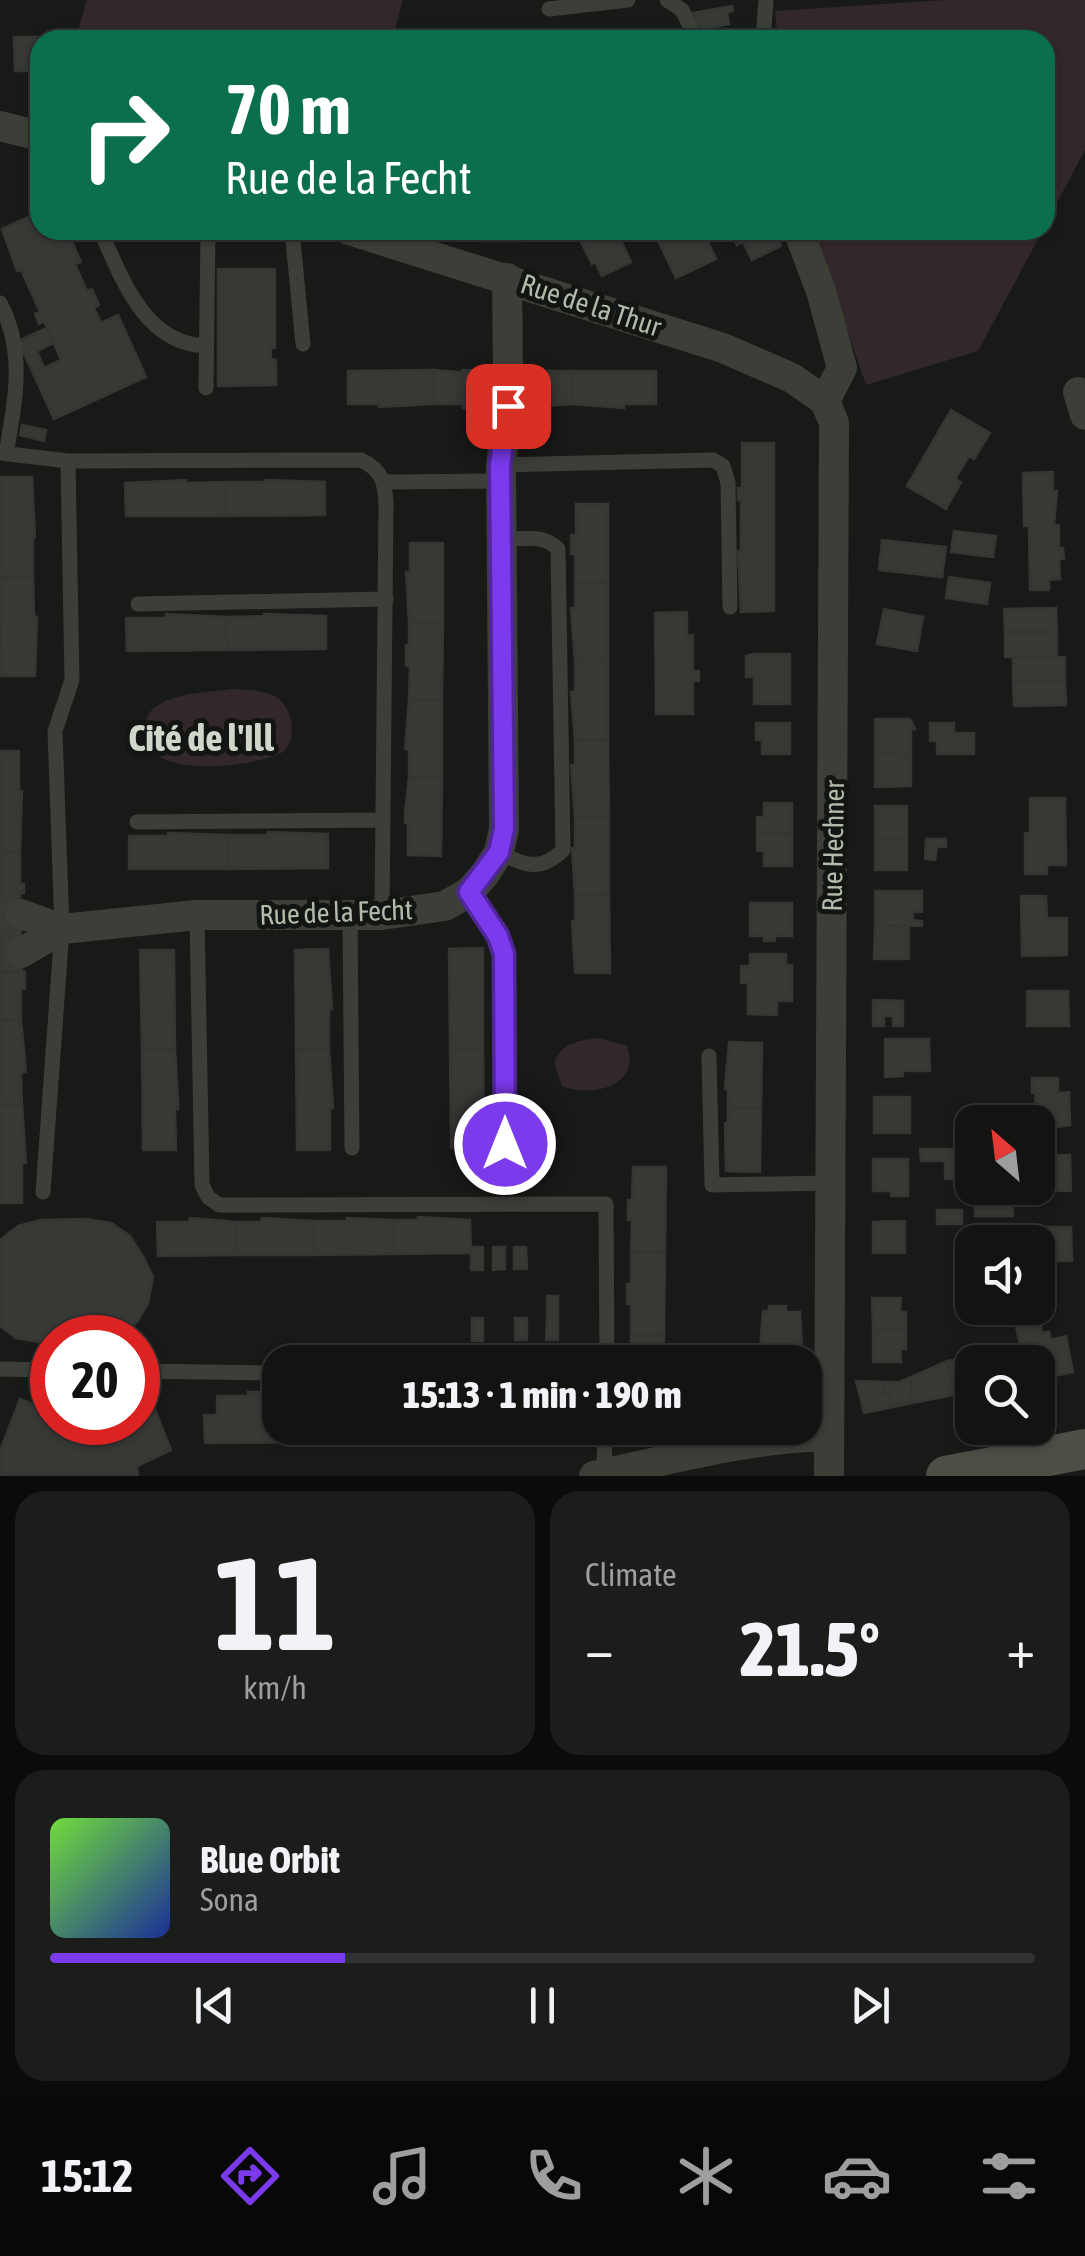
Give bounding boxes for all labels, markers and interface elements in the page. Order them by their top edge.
text: 70 m [225,69,351,149]
icon: right [60,70,190,200]
text: Rue de la Fecht [225,152,472,204]
street label: Rue de la Thur [517,267,666,343]
pin [466,364,551,449]
icon: arrive [481,379,536,434]
district label: Cité de l'Ill [128,716,275,759]
street label: Rue Hechner [816,779,850,912]
street label: Rue de la Fecht [259,893,413,931]
position arrow [453,1092,557,1196]
north arrow [955,1105,1055,1205]
map controls [955,1105,1055,1445]
button: sound [955,1225,1055,1325]
speed limit sign: 20 [30,1315,160,1445]
button: search [955,1345,1055,1445]
text: 15:13 · 1 min · 190 m [402,1373,682,1416]
text: 11 [214,1529,336,1678]
text: Climate [585,1556,677,1593]
text: 21.5° [740,1606,880,1692]
text: − [585,1617,614,1680]
text: + [1006,1617,1035,1680]
text: km/h [243,1669,307,1706]
text: Blue Orbit [200,1838,340,1881]
text: Sona [200,1881,259,1918]
icon: previous [187,1978,242,2033]
icon: pause [515,1978,570,2033]
icon: next [843,1978,898,2033]
icon: directions [215,2141,285,2211]
icon: music [367,2141,437,2211]
icon: phone [519,2141,589,2211]
icon: climate [671,2141,741,2211]
icon: car [822,2141,892,2211]
icon: filters [974,2141,1044,2211]
text: 15:12 [41,2150,134,2202]

